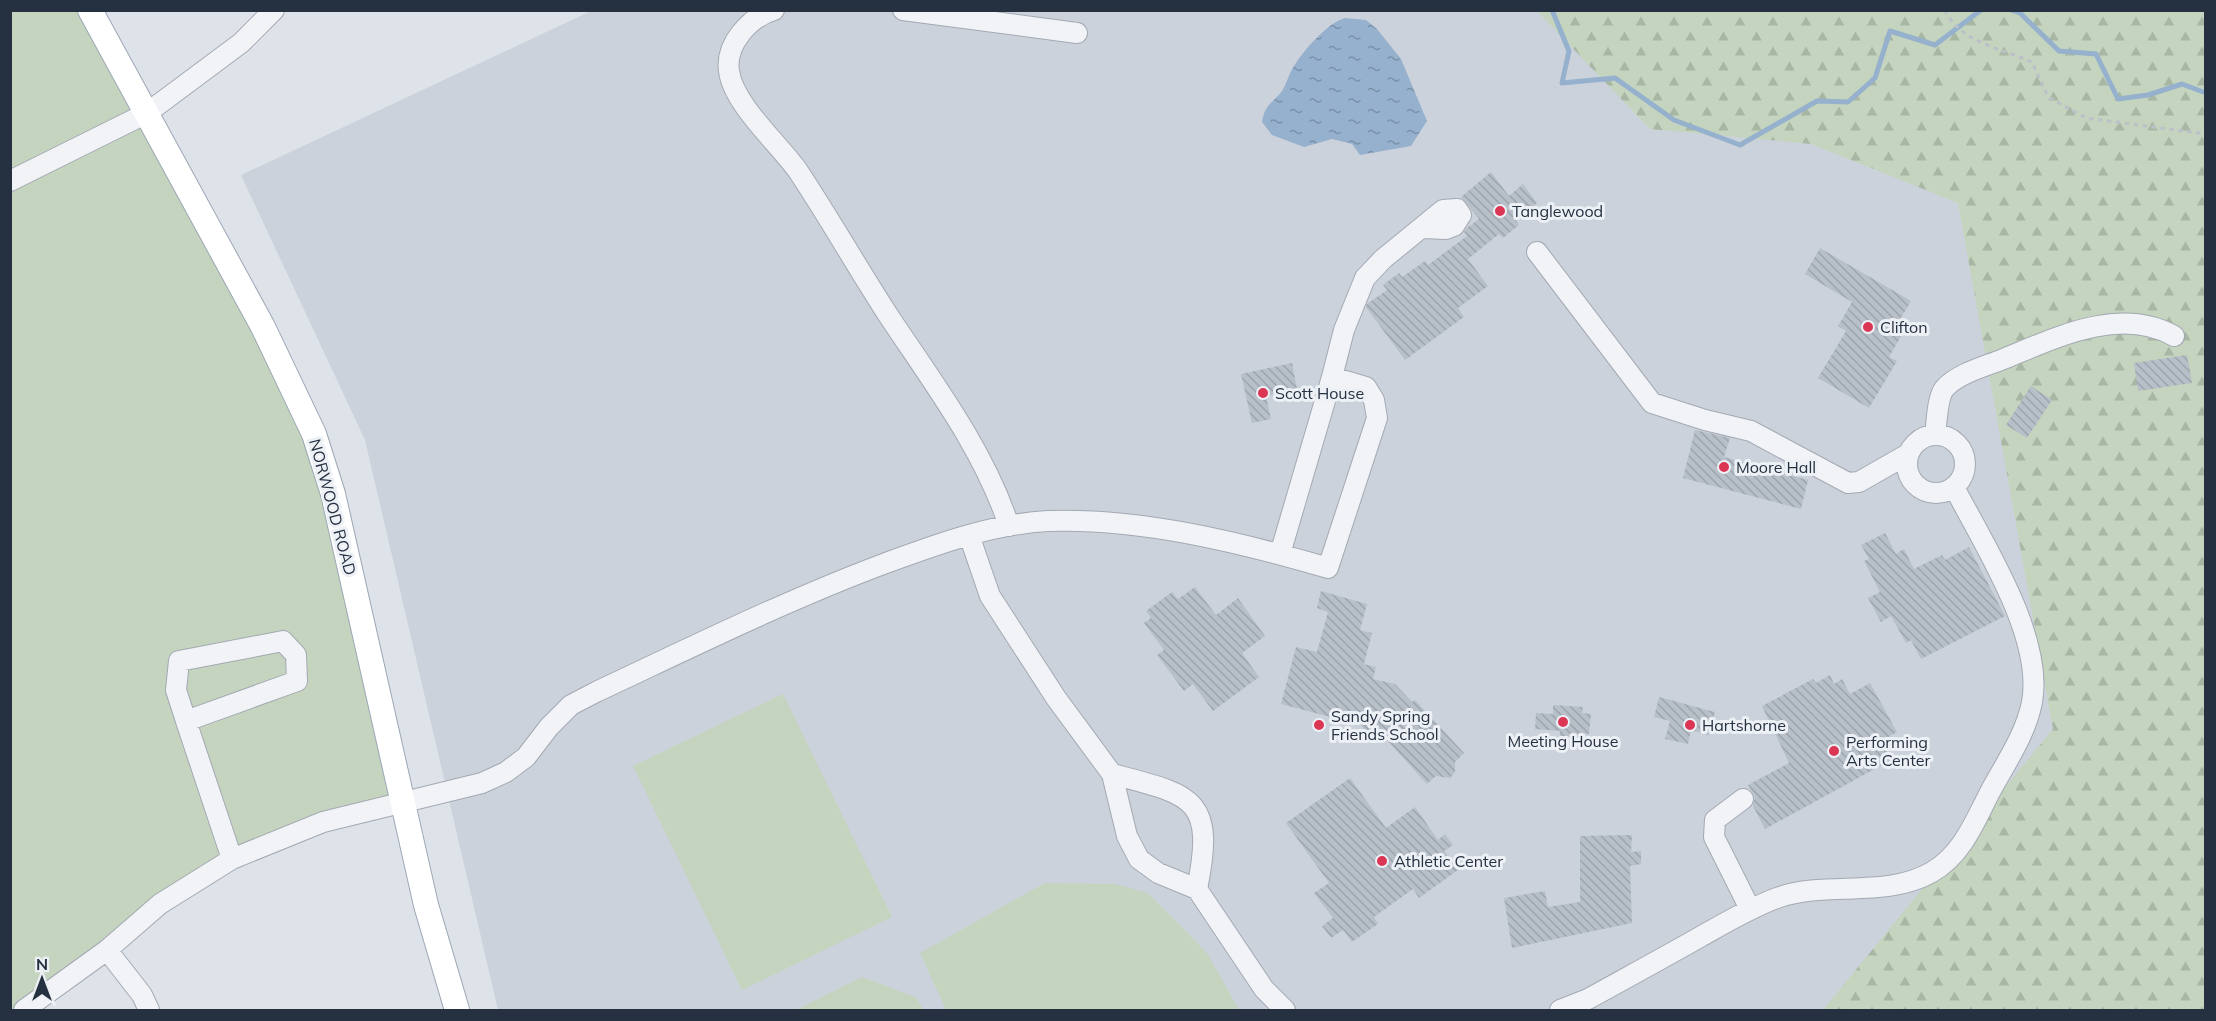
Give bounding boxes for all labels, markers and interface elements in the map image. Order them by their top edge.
place label: Tanglewood [1512,201,1603,221]
marker: Tanglewood [1493,204,1507,218]
place label: Clifton [1880,317,1928,337]
marker: Clifton [1861,320,1875,334]
place label: Scott House [1275,383,1364,403]
marker: Scott House [1256,386,1270,400]
street label: NORWOOD ROAD [305,437,361,577]
place label: Moore Hall [1736,457,1816,477]
marker: Moore Hall [1717,460,1731,474]
place label: Sandy Spring Friends School [1331,706,1439,744]
marker: Meeting House [1556,715,1570,729]
place label: Hartshorne [1702,715,1786,735]
marker: Sandy Spring Friends School [1312,718,1326,732]
marker: Hartshorne [1683,718,1697,732]
place label: Meeting House [1507,731,1619,751]
place label: Performing Arts Center [1846,732,1930,770]
marker: Performing Arts Center [1827,744,1841,758]
place label: Athletic Center [1394,851,1503,871]
marker: Athletic Center [1375,854,1389,868]
north arrow [12,949,72,1009]
text: N [36,954,48,974]

